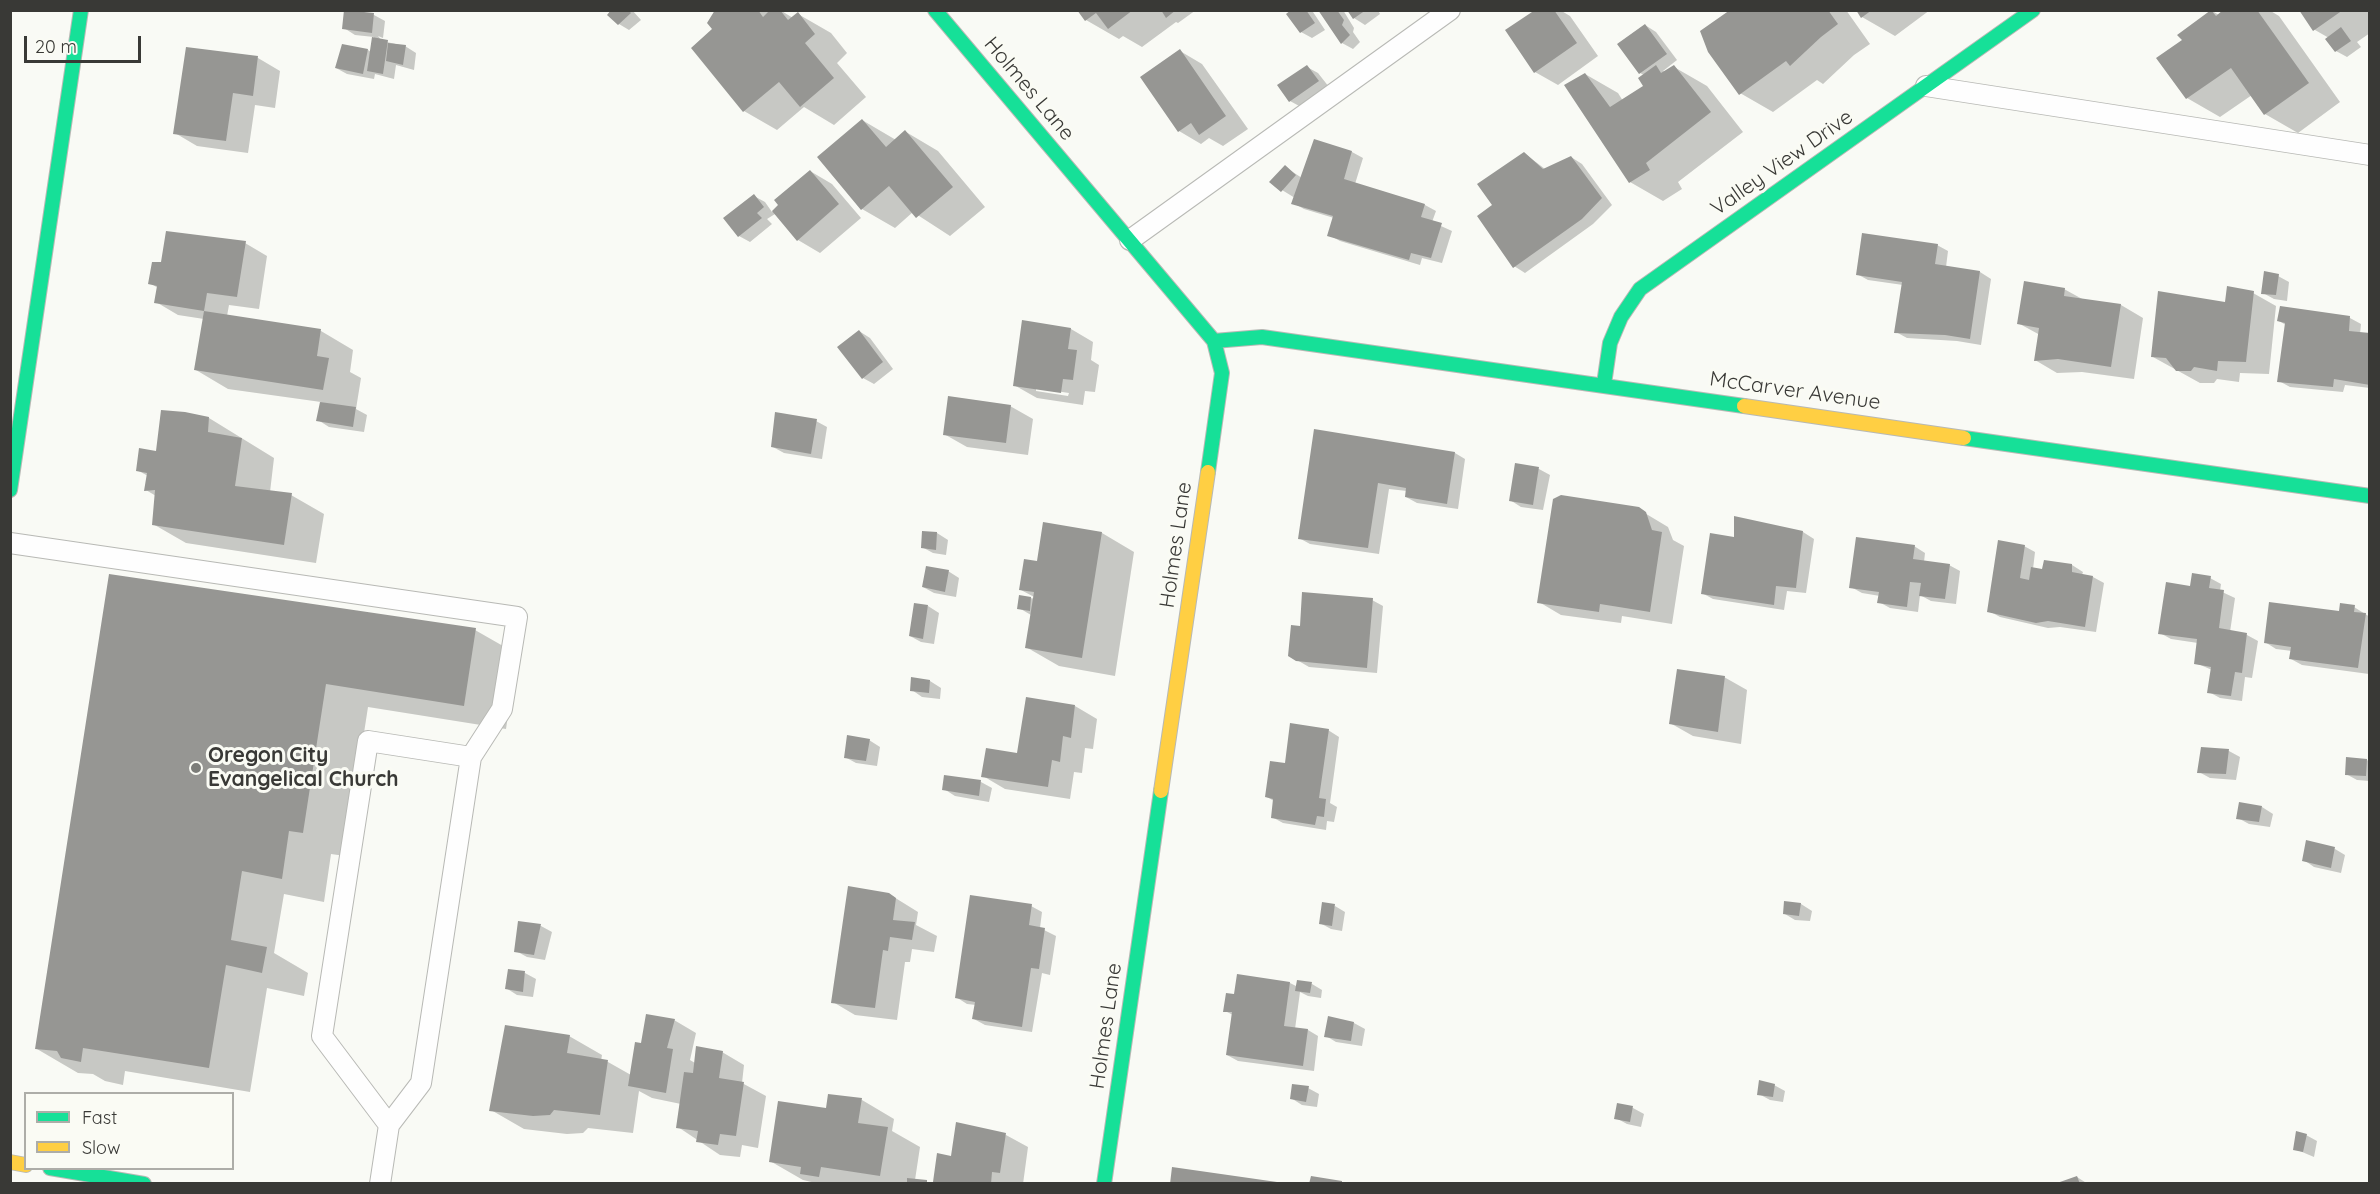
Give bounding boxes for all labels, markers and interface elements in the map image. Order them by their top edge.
scale bar [27,24,144,62]
street label: Holmes Lane [978,32,1080,146]
text: 20 m [35,35,77,58]
street label: Valley View Drive [1706,105,1858,221]
street label: McCarver Avenue [1708,367,1882,415]
street label: Holmes Lane [1155,480,1197,610]
place label: Oregon City Evangelical Church [208,743,398,793]
marker: Oregon City Evangelical Church [189,761,203,775]
street label: Holmes Lane [1085,961,1127,1091]
legend [24,1092,234,1170]
text: Fast [82,1106,117,1129]
text: Slow [82,1136,120,1159]

